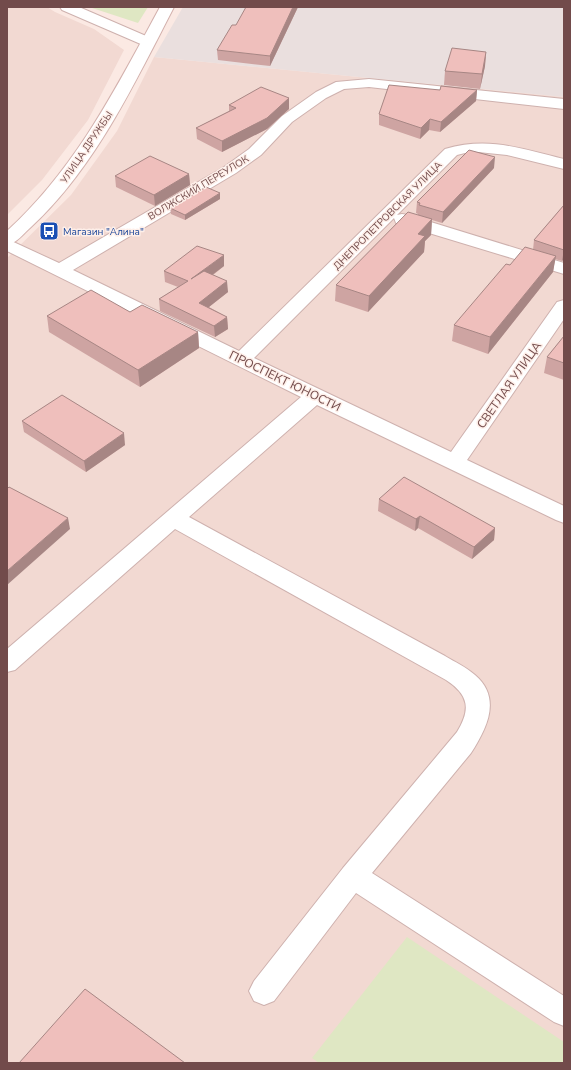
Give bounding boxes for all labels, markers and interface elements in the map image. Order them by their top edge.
street label: УЛИЦА ДРУЖБЫ [57,109,116,187]
street label: ВОЛЖСКИЙ ПЕРЕУЛОК [145,152,252,224]
street label: ДНЕПРОПЕТРОВСКАЯ УЛИЦА [330,158,446,273]
bus stop icon: Магазин "Алина" [38,220,60,242]
place label: Магазин "Алина" [63,225,144,239]
street label: СВЕТЛАЯ УЛИЦА [473,338,545,432]
street label: ПРОСПЕКТ ЮНОСТИ [226,347,344,415]

